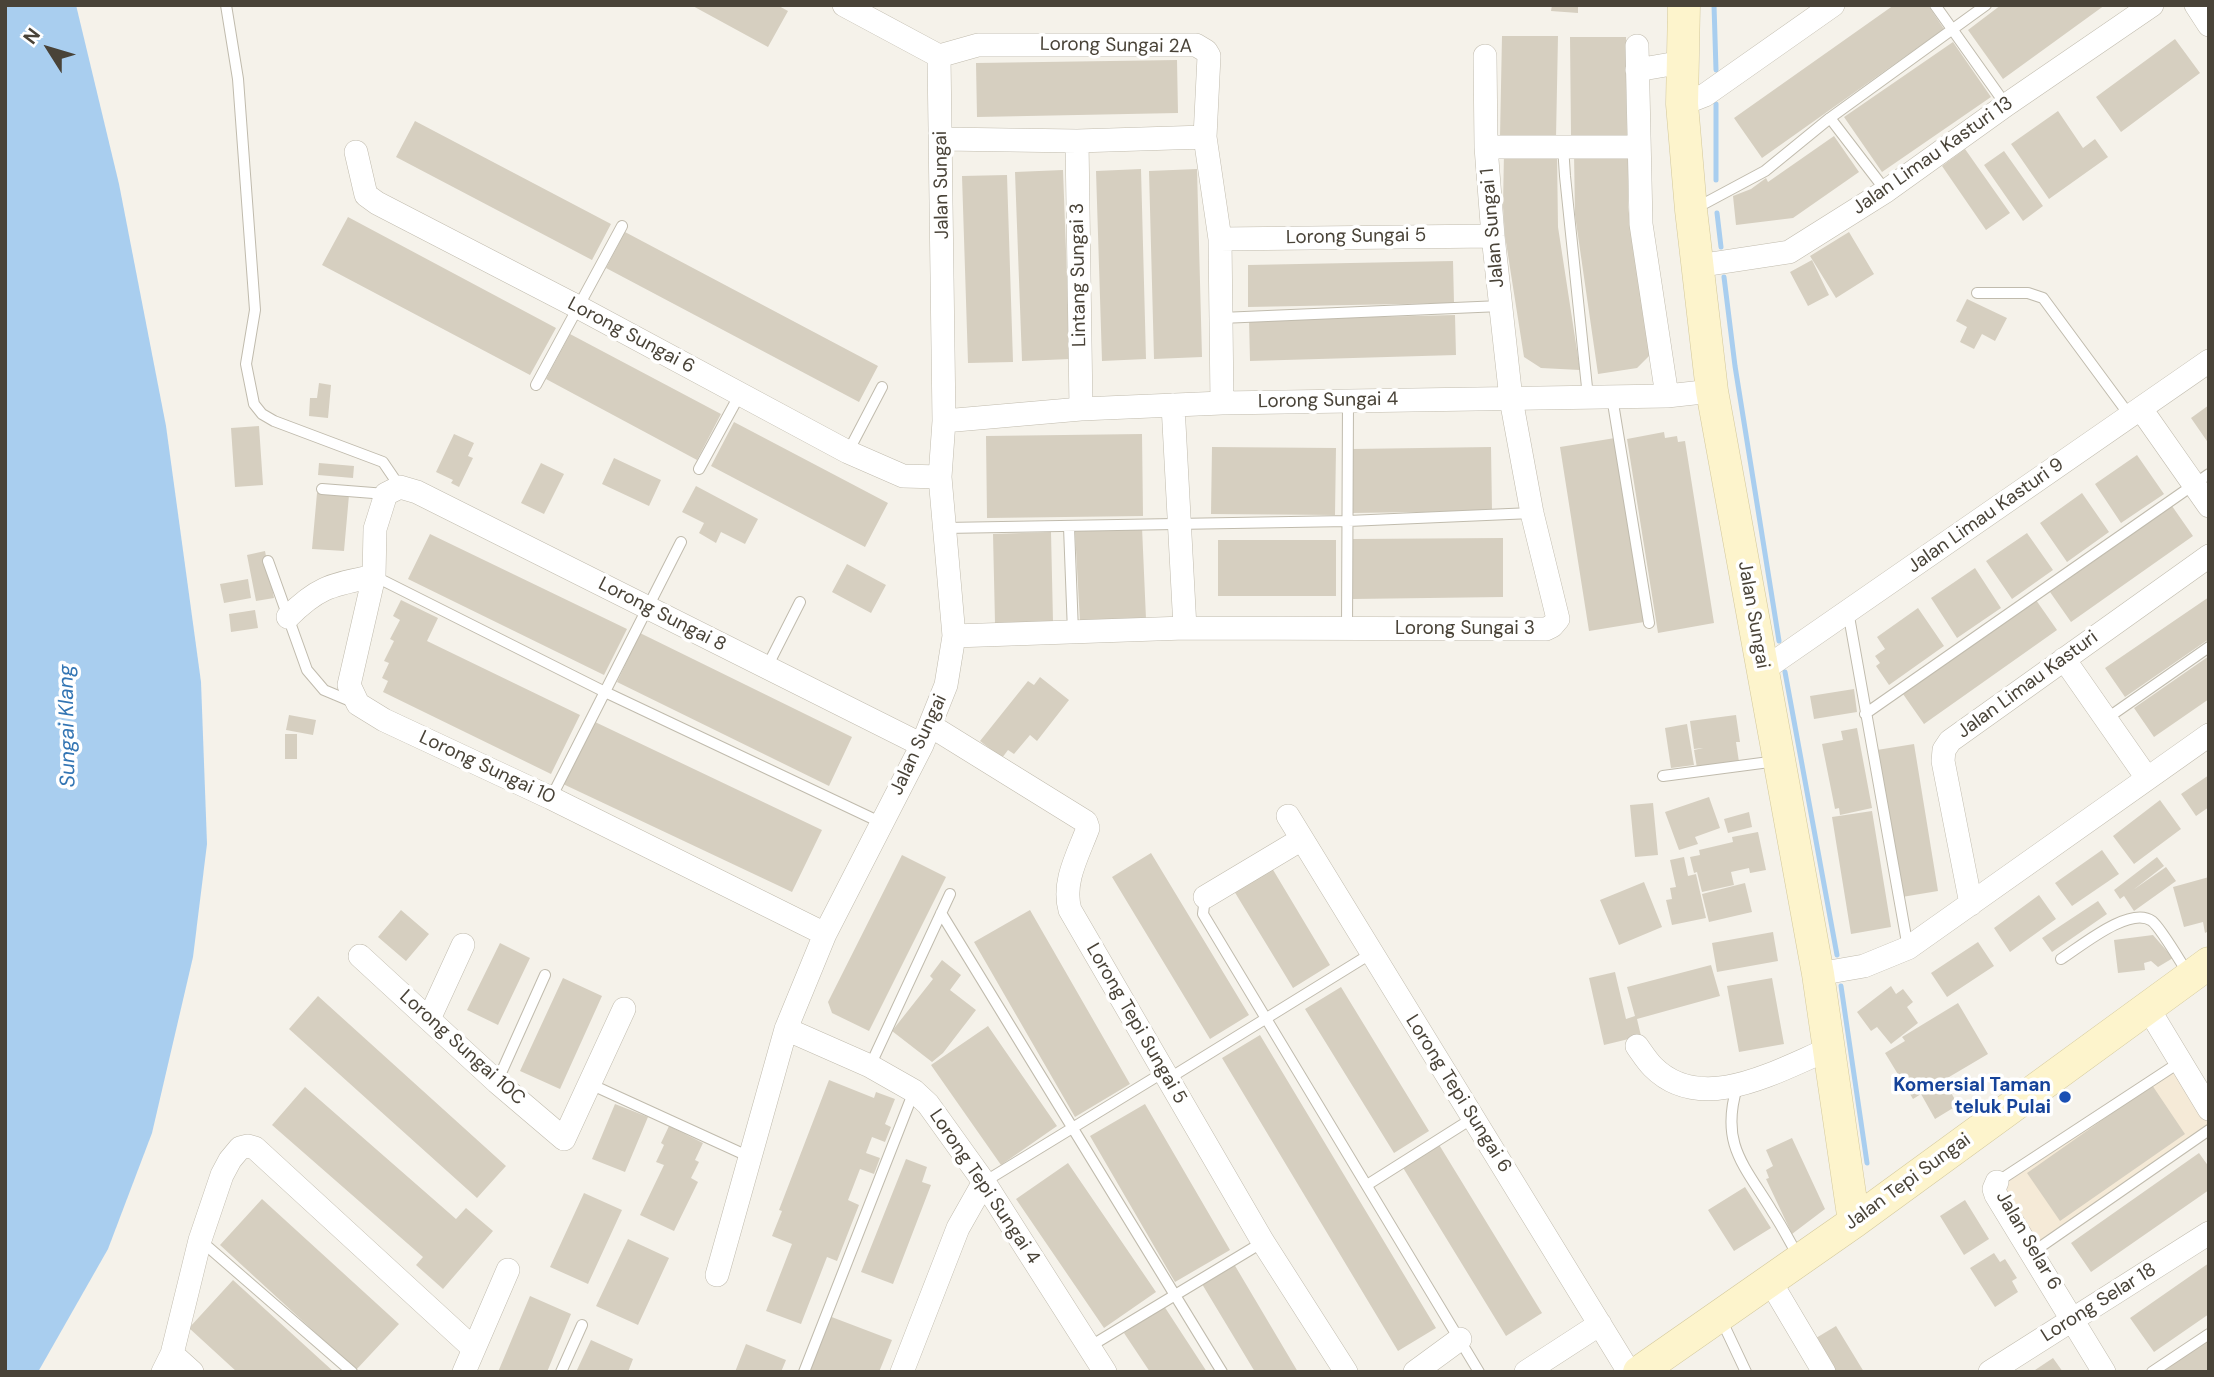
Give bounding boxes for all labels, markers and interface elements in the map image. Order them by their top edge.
north arrow [14,14,84,84]
text: N [18,23,46,49]
street label: Lorong Sungai 2A [1040,33,1192,59]
street label: Jalan Limau Kasturi 13 [1848,92,2018,220]
street label: Jalan Sungai [930,130,954,240]
street label: Jalan Sungai 1 [1476,167,1510,289]
street label: Lintang Sungai 3 [1066,203,1092,347]
street label: Lorong Sungai 5 [1286,224,1426,250]
street label: Lorong Sungai 6 [564,293,698,379]
street label: Lorong Sungai 4 [1258,388,1398,414]
street label: Jalan Limau Kasturi 9 [1904,454,2068,578]
street label: Jalan Sungai [1732,559,1774,671]
street label: Lorong Sungai 8 [594,573,730,657]
street label: Lorong Sungai 3 [1395,618,1535,640]
street label: Jalan Limau Kasturi [1953,626,2103,744]
water label: Sungai Klang [54,664,82,788]
street label: Jalan Sungai [886,691,952,799]
street label: Lorong Sungai 10 [415,726,559,810]
street label: Lorong Tepi Sungai 5 [1081,940,1191,1108]
street label: Lorong Sungai 10C [394,986,530,1110]
street label: Lorong Tepi Sungai 6 [1400,1011,1516,1177]
place label: Komersial Taman teluk Pulai [1893,1075,2051,1119]
marker: Komersial Taman teluk Pulai [2057,1089,2073,1105]
street label: Lorong Tepi Sungai 4 [924,1105,1044,1269]
street label: Jalan Tepi Sungai [1841,1129,1975,1235]
street label: Jalan Selar 6 [1990,1187,2066,1295]
street label: Lorong Selar 18 [2037,1259,2161,1347]

